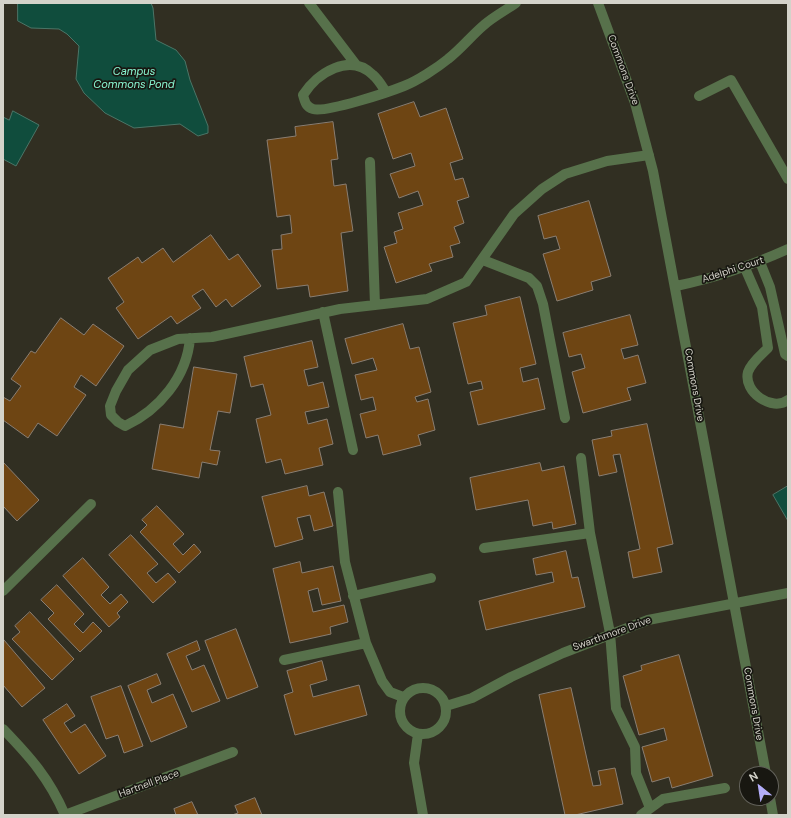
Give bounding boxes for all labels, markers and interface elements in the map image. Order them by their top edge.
street label: Commons Drive [605,33,641,107]
water label: Campus Commons Pond [93,65,175,91]
street label: Adelphi Court [701,254,765,286]
street label: Commons Drive [682,348,706,422]
street label: Swarthmore Drive [571,614,653,654]
street label: Commons Drive [741,667,765,741]
north arrow [739,766,779,806]
street label: Hartnell Place [117,768,181,800]
text: N [747,768,760,785]

